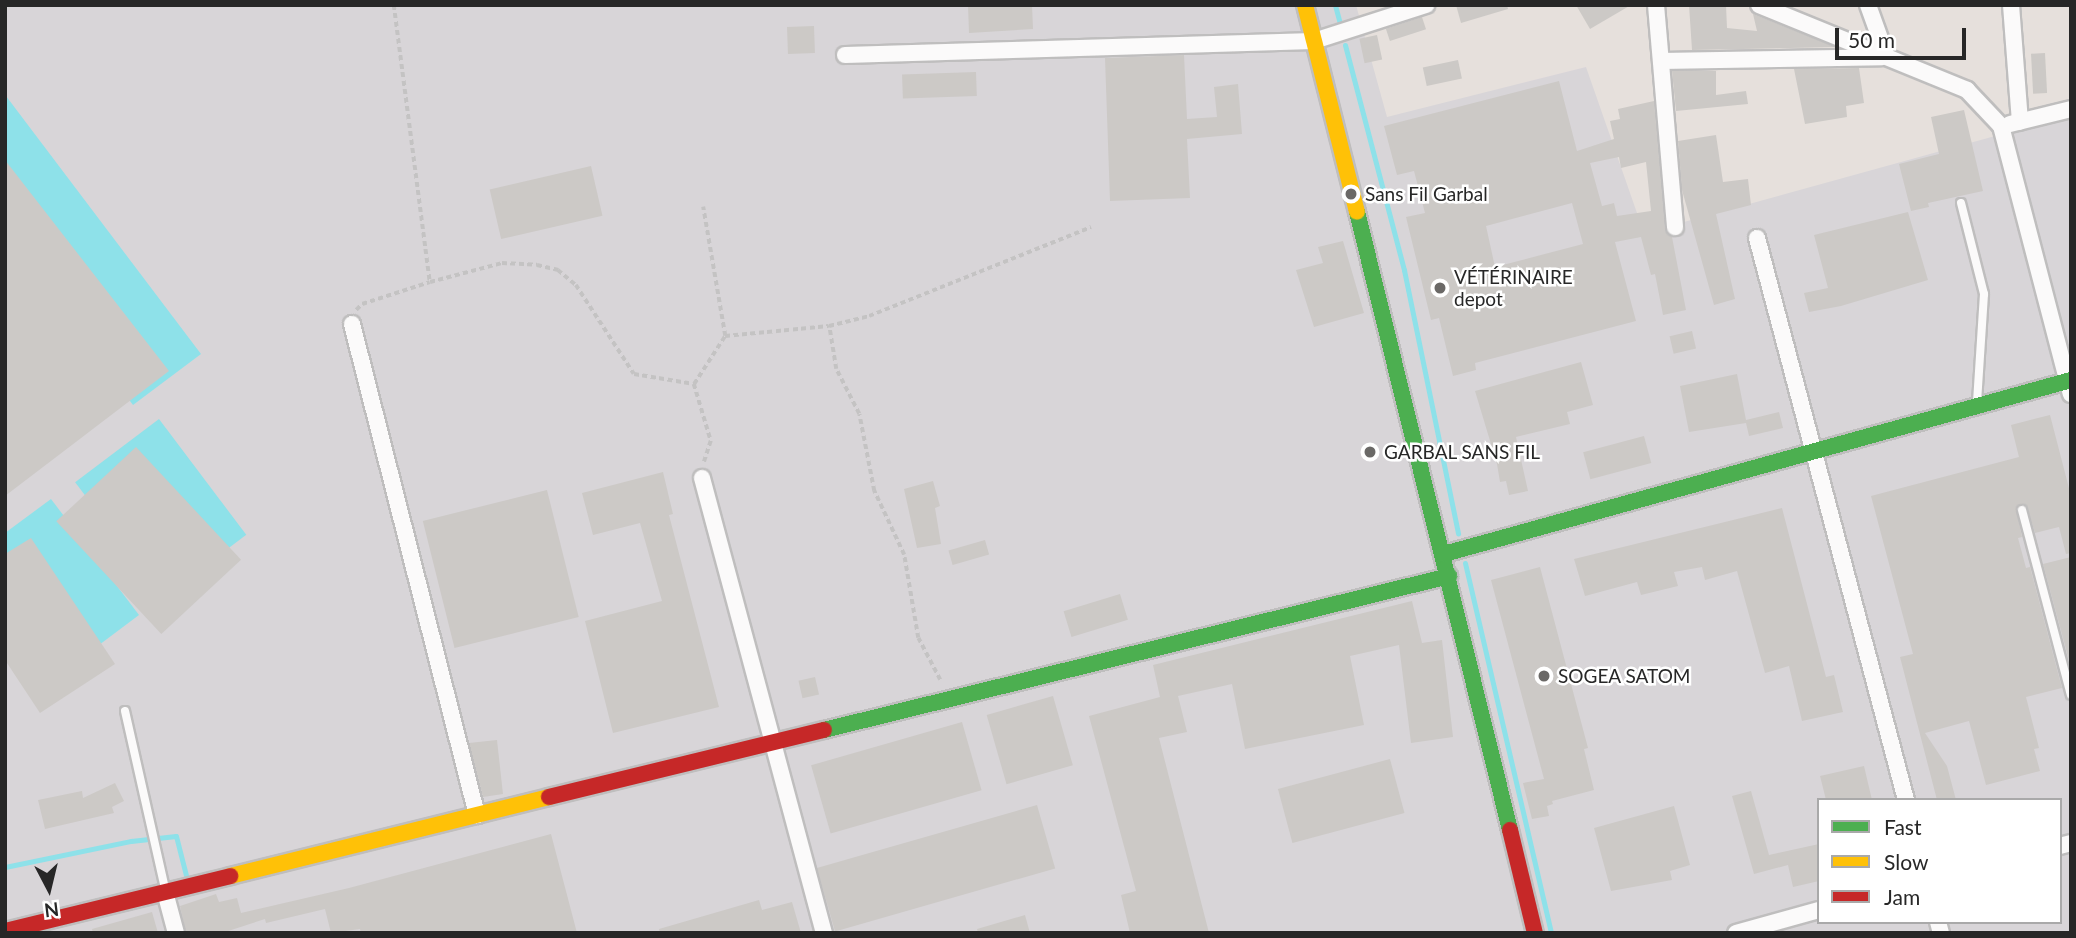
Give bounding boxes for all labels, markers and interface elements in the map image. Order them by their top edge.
scale bar [1838,14,1969,58]
text: 50 m [1848,27,1895,52]
place label: Sans Fil Garbal [1365,183,1488,205]
marker: Sans Fil Garbal [1343,186,1359,202]
place label: VÉTÉRINAIRE depot [1454,266,1573,310]
marker: VÉTÉRINAIRE depot [1432,280,1448,296]
place label: GARBAL SANS FIL [1384,441,1541,463]
marker: GARBAL SANS FIL [1362,444,1378,460]
place label: SOGEA SATOM [1558,665,1691,687]
marker: SOGEA SATOM [1536,668,1552,684]
legend [1817,798,2062,924]
text: Fast [1884,814,1921,839]
text: Slow [1884,849,1928,874]
north arrow [14,854,84,924]
text: Jam [1884,884,1920,909]
text: N [43,898,60,923]

